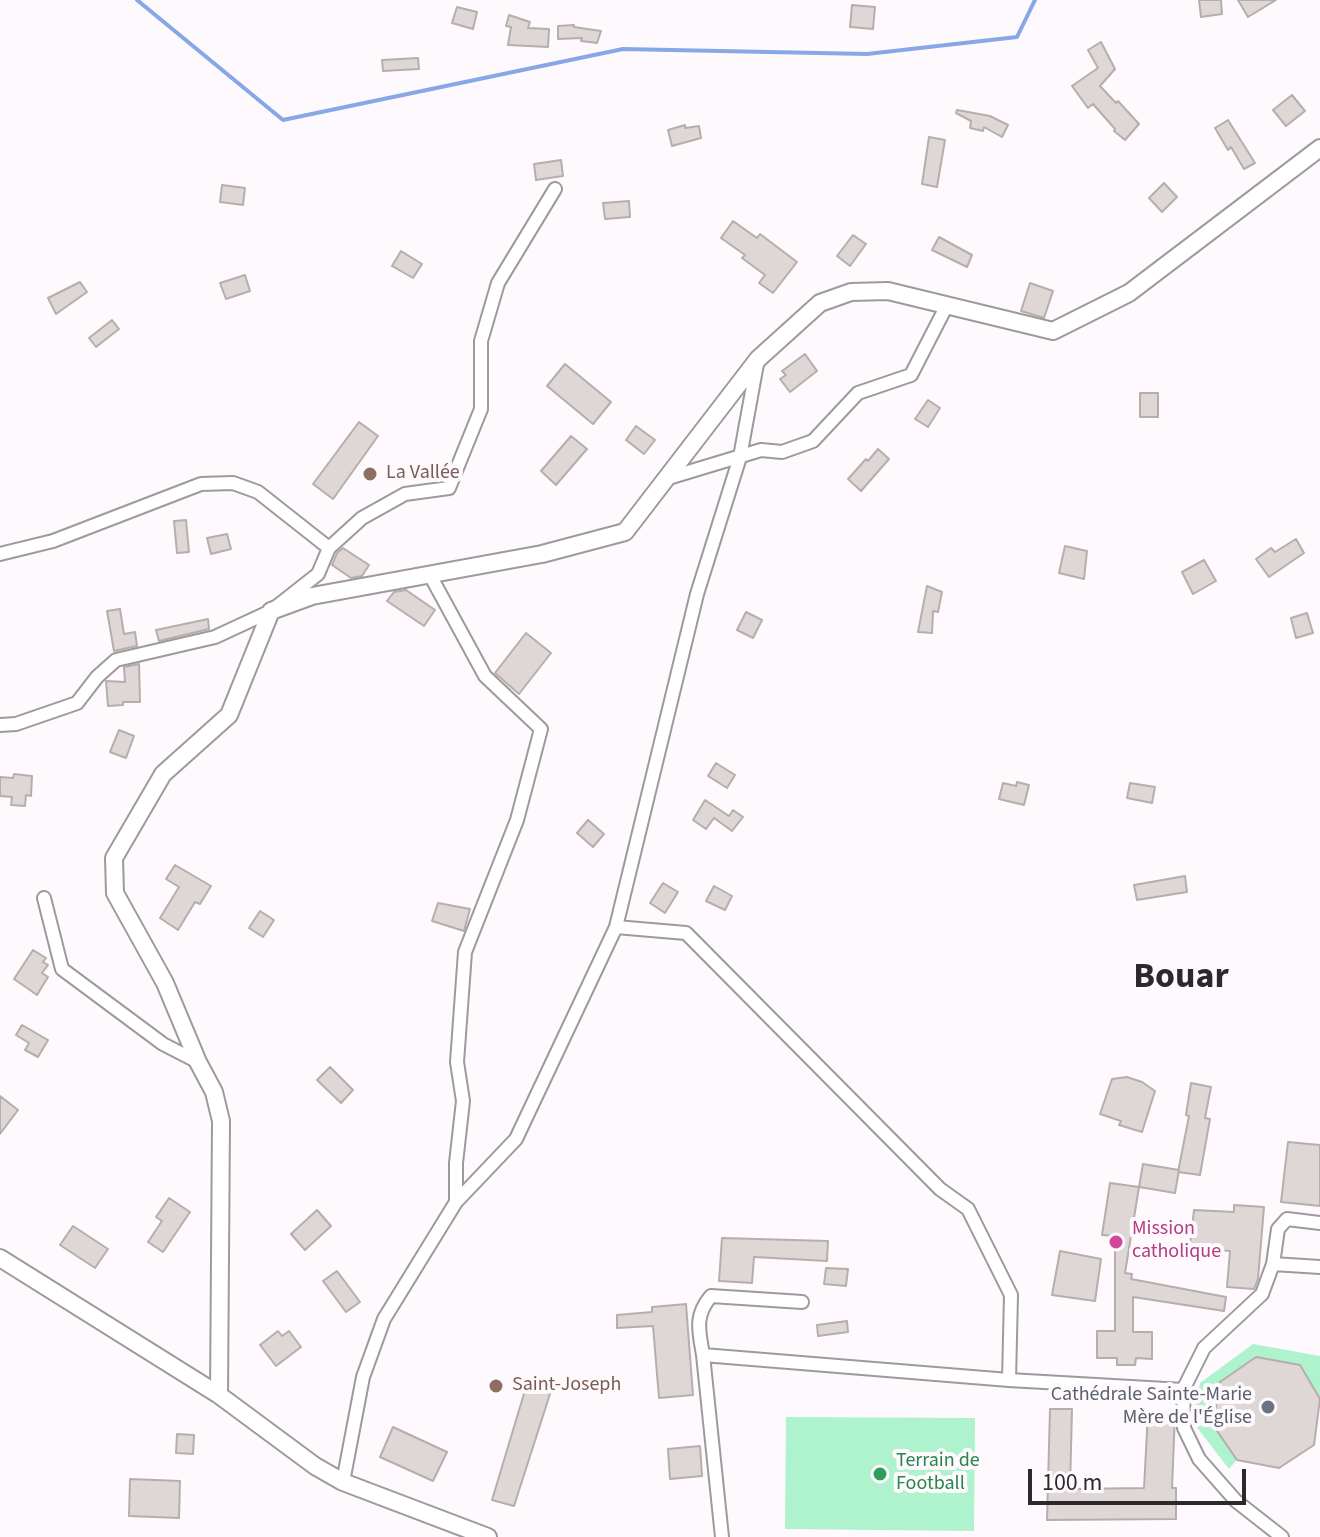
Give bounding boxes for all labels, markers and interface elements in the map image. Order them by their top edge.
place label: La Vallée [386,462,460,486]
marker: La Vallée [361,465,379,483]
district label: Bouar [1133,957,1229,1001]
place label: Mission catholique [1132,1218,1221,1265]
marker: Mission catholique [1107,1233,1125,1251]
place label: Saint-Joseph [512,1374,621,1398]
marker: Saint-Joseph [487,1377,505,1395]
place label: Cathédrale Sainte-Marie Mère de l'Église [1051,1384,1252,1431]
marker: Cathédrale Sainte-Marie Mère de l'Église [1259,1398,1277,1416]
place label: Terrain de Football [896,1450,980,1497]
scale bar [1032,1453,1250,1503]
marker: Terrain de Football [871,1465,889,1483]
text: 100 m [1042,1465,1102,1500]

